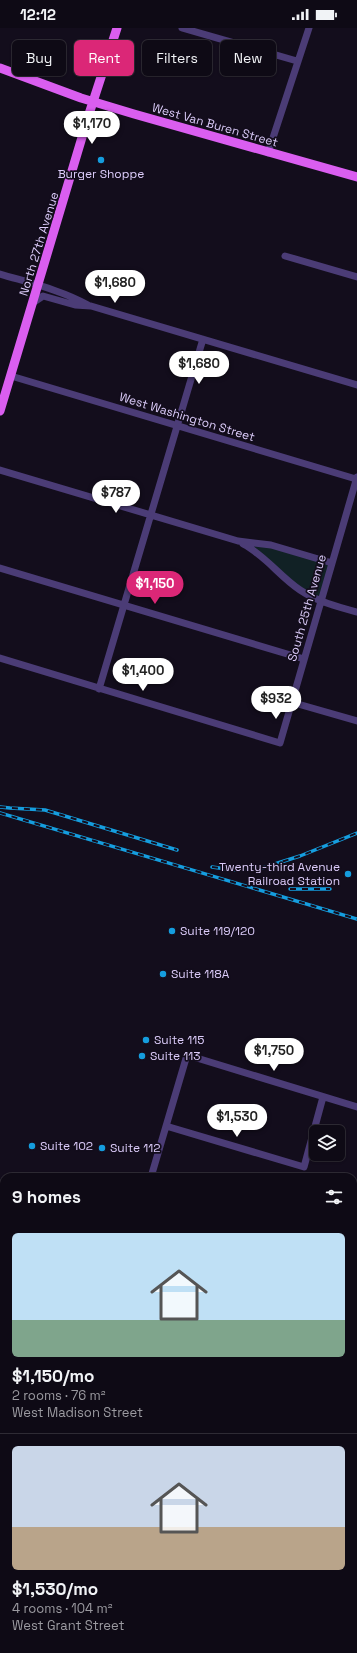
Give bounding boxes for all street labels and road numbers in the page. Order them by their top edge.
street label: West Van Buren Street [150,99,280,151]
street label: North 27th Avenue [16,190,62,298]
street label: West Washington Street [117,389,257,445]
street label: South 25th Avenue [284,553,330,663]

